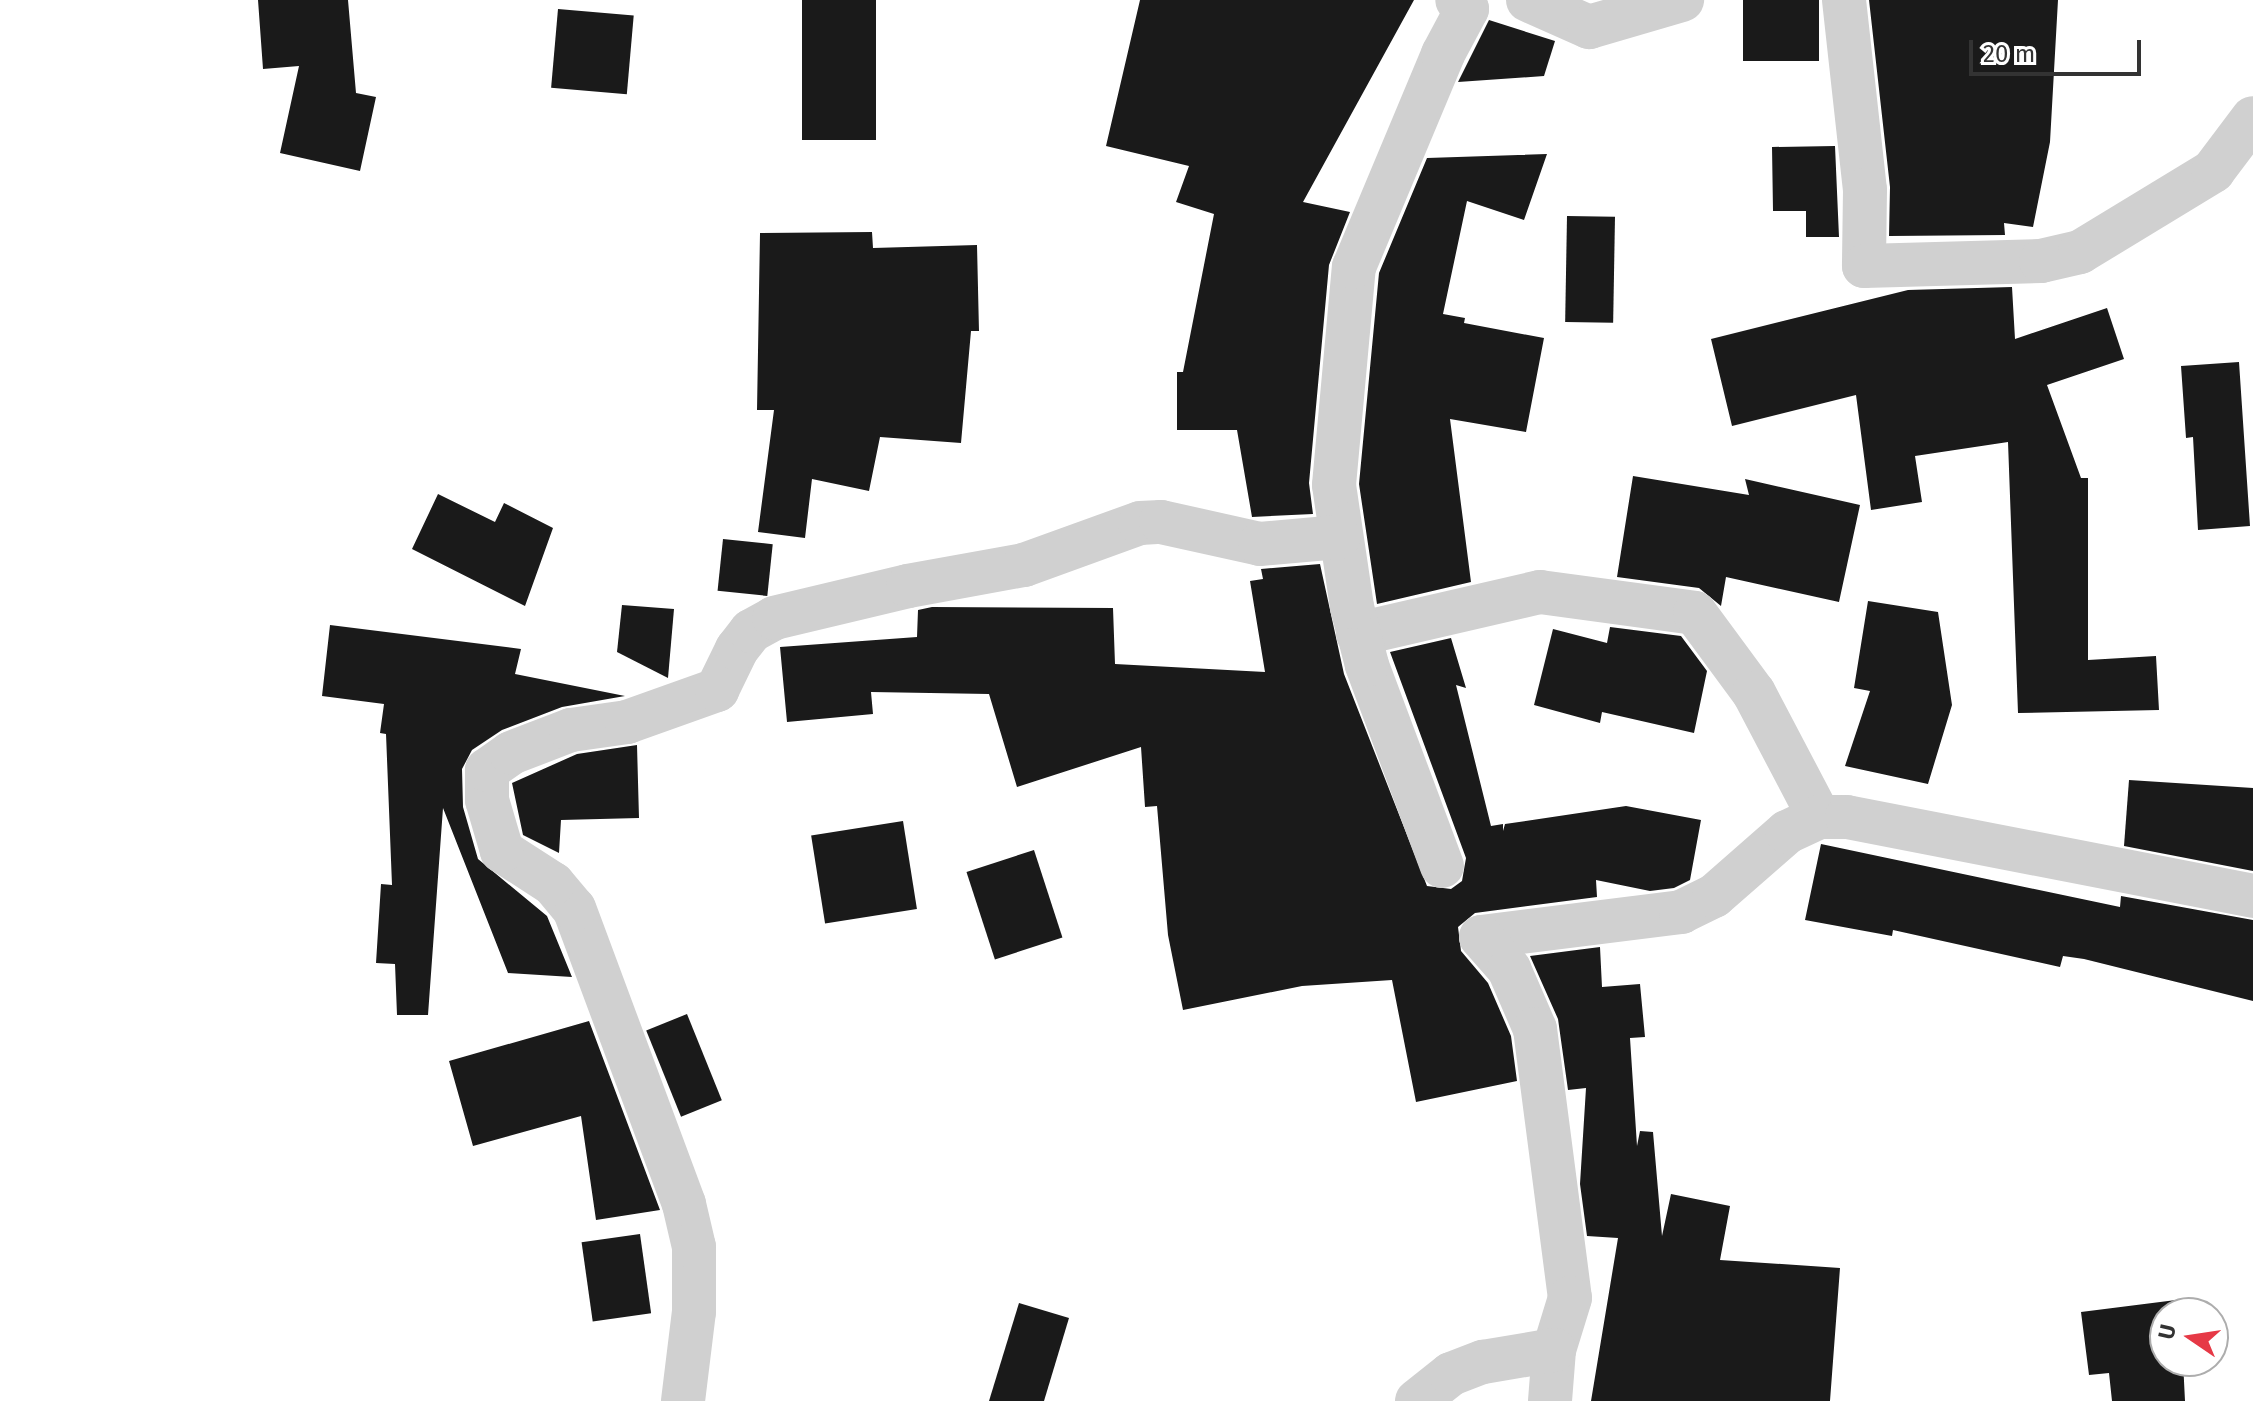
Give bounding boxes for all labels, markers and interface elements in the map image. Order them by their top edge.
scale bar [1973,24,2145,74]
text: 20 m [1983,40,2035,68]
north arrow [2149,1297,2229,1377]
text: U [2152,1322,2182,1342]

